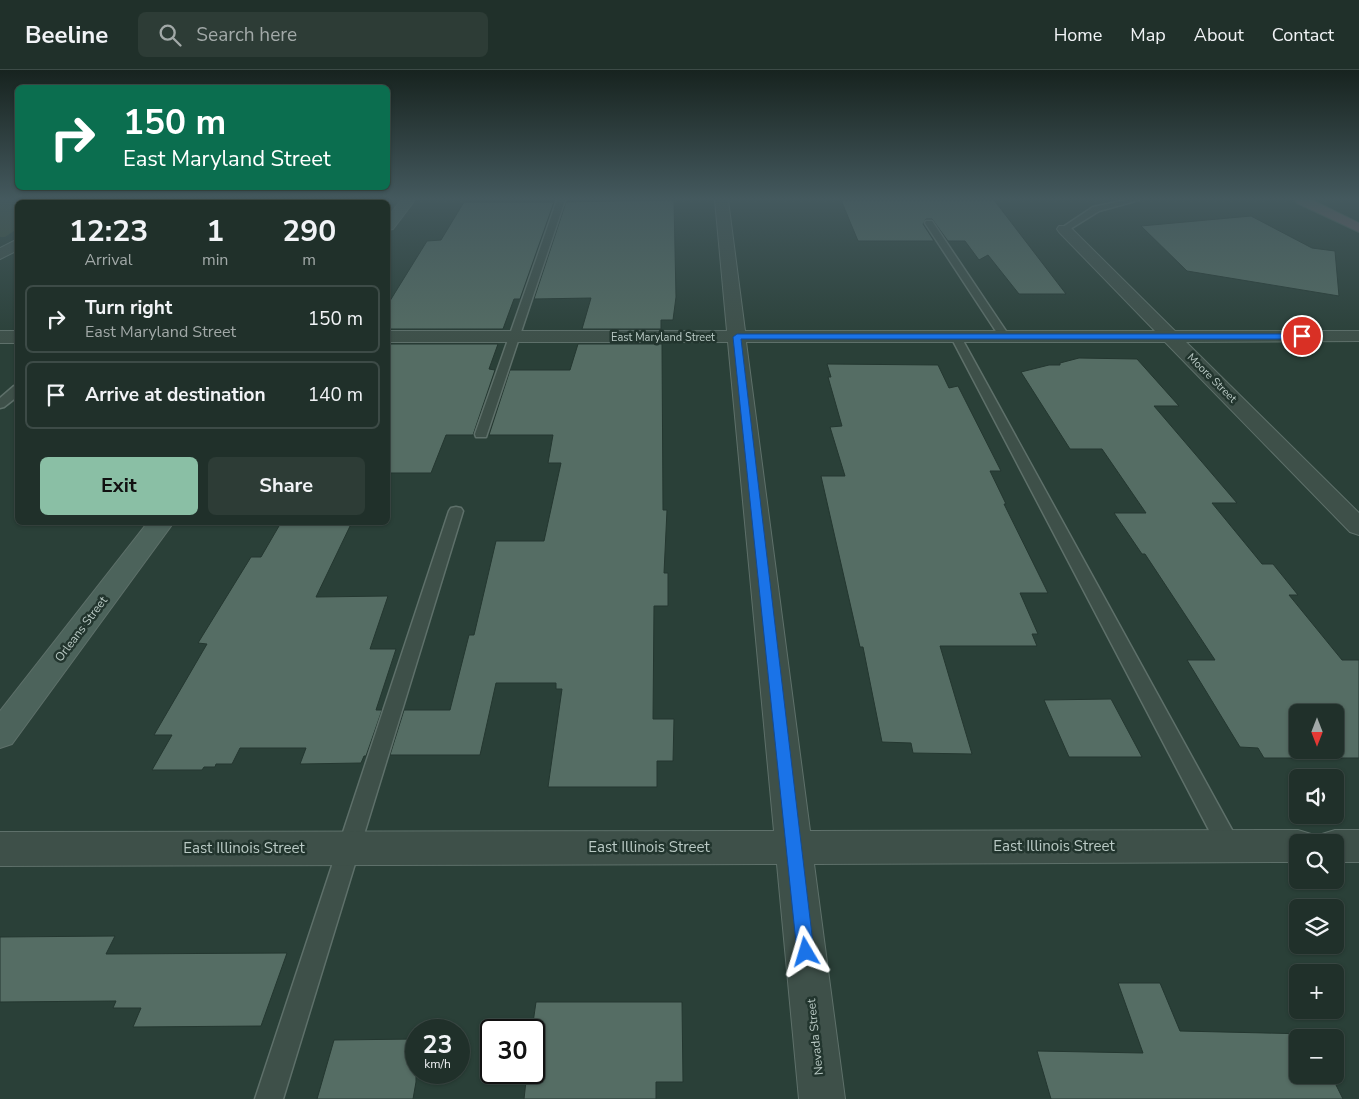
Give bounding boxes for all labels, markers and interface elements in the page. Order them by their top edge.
search box [138,12,488,57]
text: Beeline [25,19,108,51]
icon: search [156,21,184,49]
text: Search here [196,22,297,48]
text: Home [1054,23,1102,47]
text: Map [1130,23,1166,47]
text: About [1194,23,1244,47]
text: Contact [1272,23,1334,47]
text: 150 m [123,99,226,146]
icon: right [40,105,105,170]
text: East Maryland Street [123,144,331,174]
text: 12:23 [69,211,148,252]
text: 1 [206,211,224,252]
text: 290 [282,211,336,252]
text: Arrival [84,249,133,271]
text: min [202,249,228,271]
text: m [302,249,316,271]
text: Turn right [85,295,172,321]
icon: right [42,305,70,333]
text: 150 m [308,306,363,332]
pin [1281,315,1323,357]
text: East Maryland Street [85,321,236,343]
icon: arrive [1288,322,1316,350]
street label: East Maryland Street [611,330,715,345]
street label: Moore Street [1184,350,1240,406]
icon: arrive [42,381,70,409]
text: Arrive at destination [85,382,266,408]
text: 140 m [308,382,363,408]
button: Exit [40,457,198,515]
button: Share [208,457,365,515]
street label: Orleans Street [51,592,111,665]
north arrow [1289,704,1344,759]
map controls [1289,704,1344,1084]
button: sound [1289,769,1344,824]
button: search [1289,834,1344,889]
street label: East Illinois Street [993,836,1115,856]
street label: East Illinois Street [588,837,710,857]
street label: East Illinois Street [183,838,305,858]
button: layers [1289,899,1344,954]
position arrow [779,925,831,977]
button: + [1289,964,1344,1019]
street label: Nevada Street [803,997,827,1076]
speed limit sign: 30 [480,1019,545,1084]
text: 23 [422,1028,453,1062]
button: − [1289,1029,1344,1084]
text: km/h [424,1056,451,1072]

